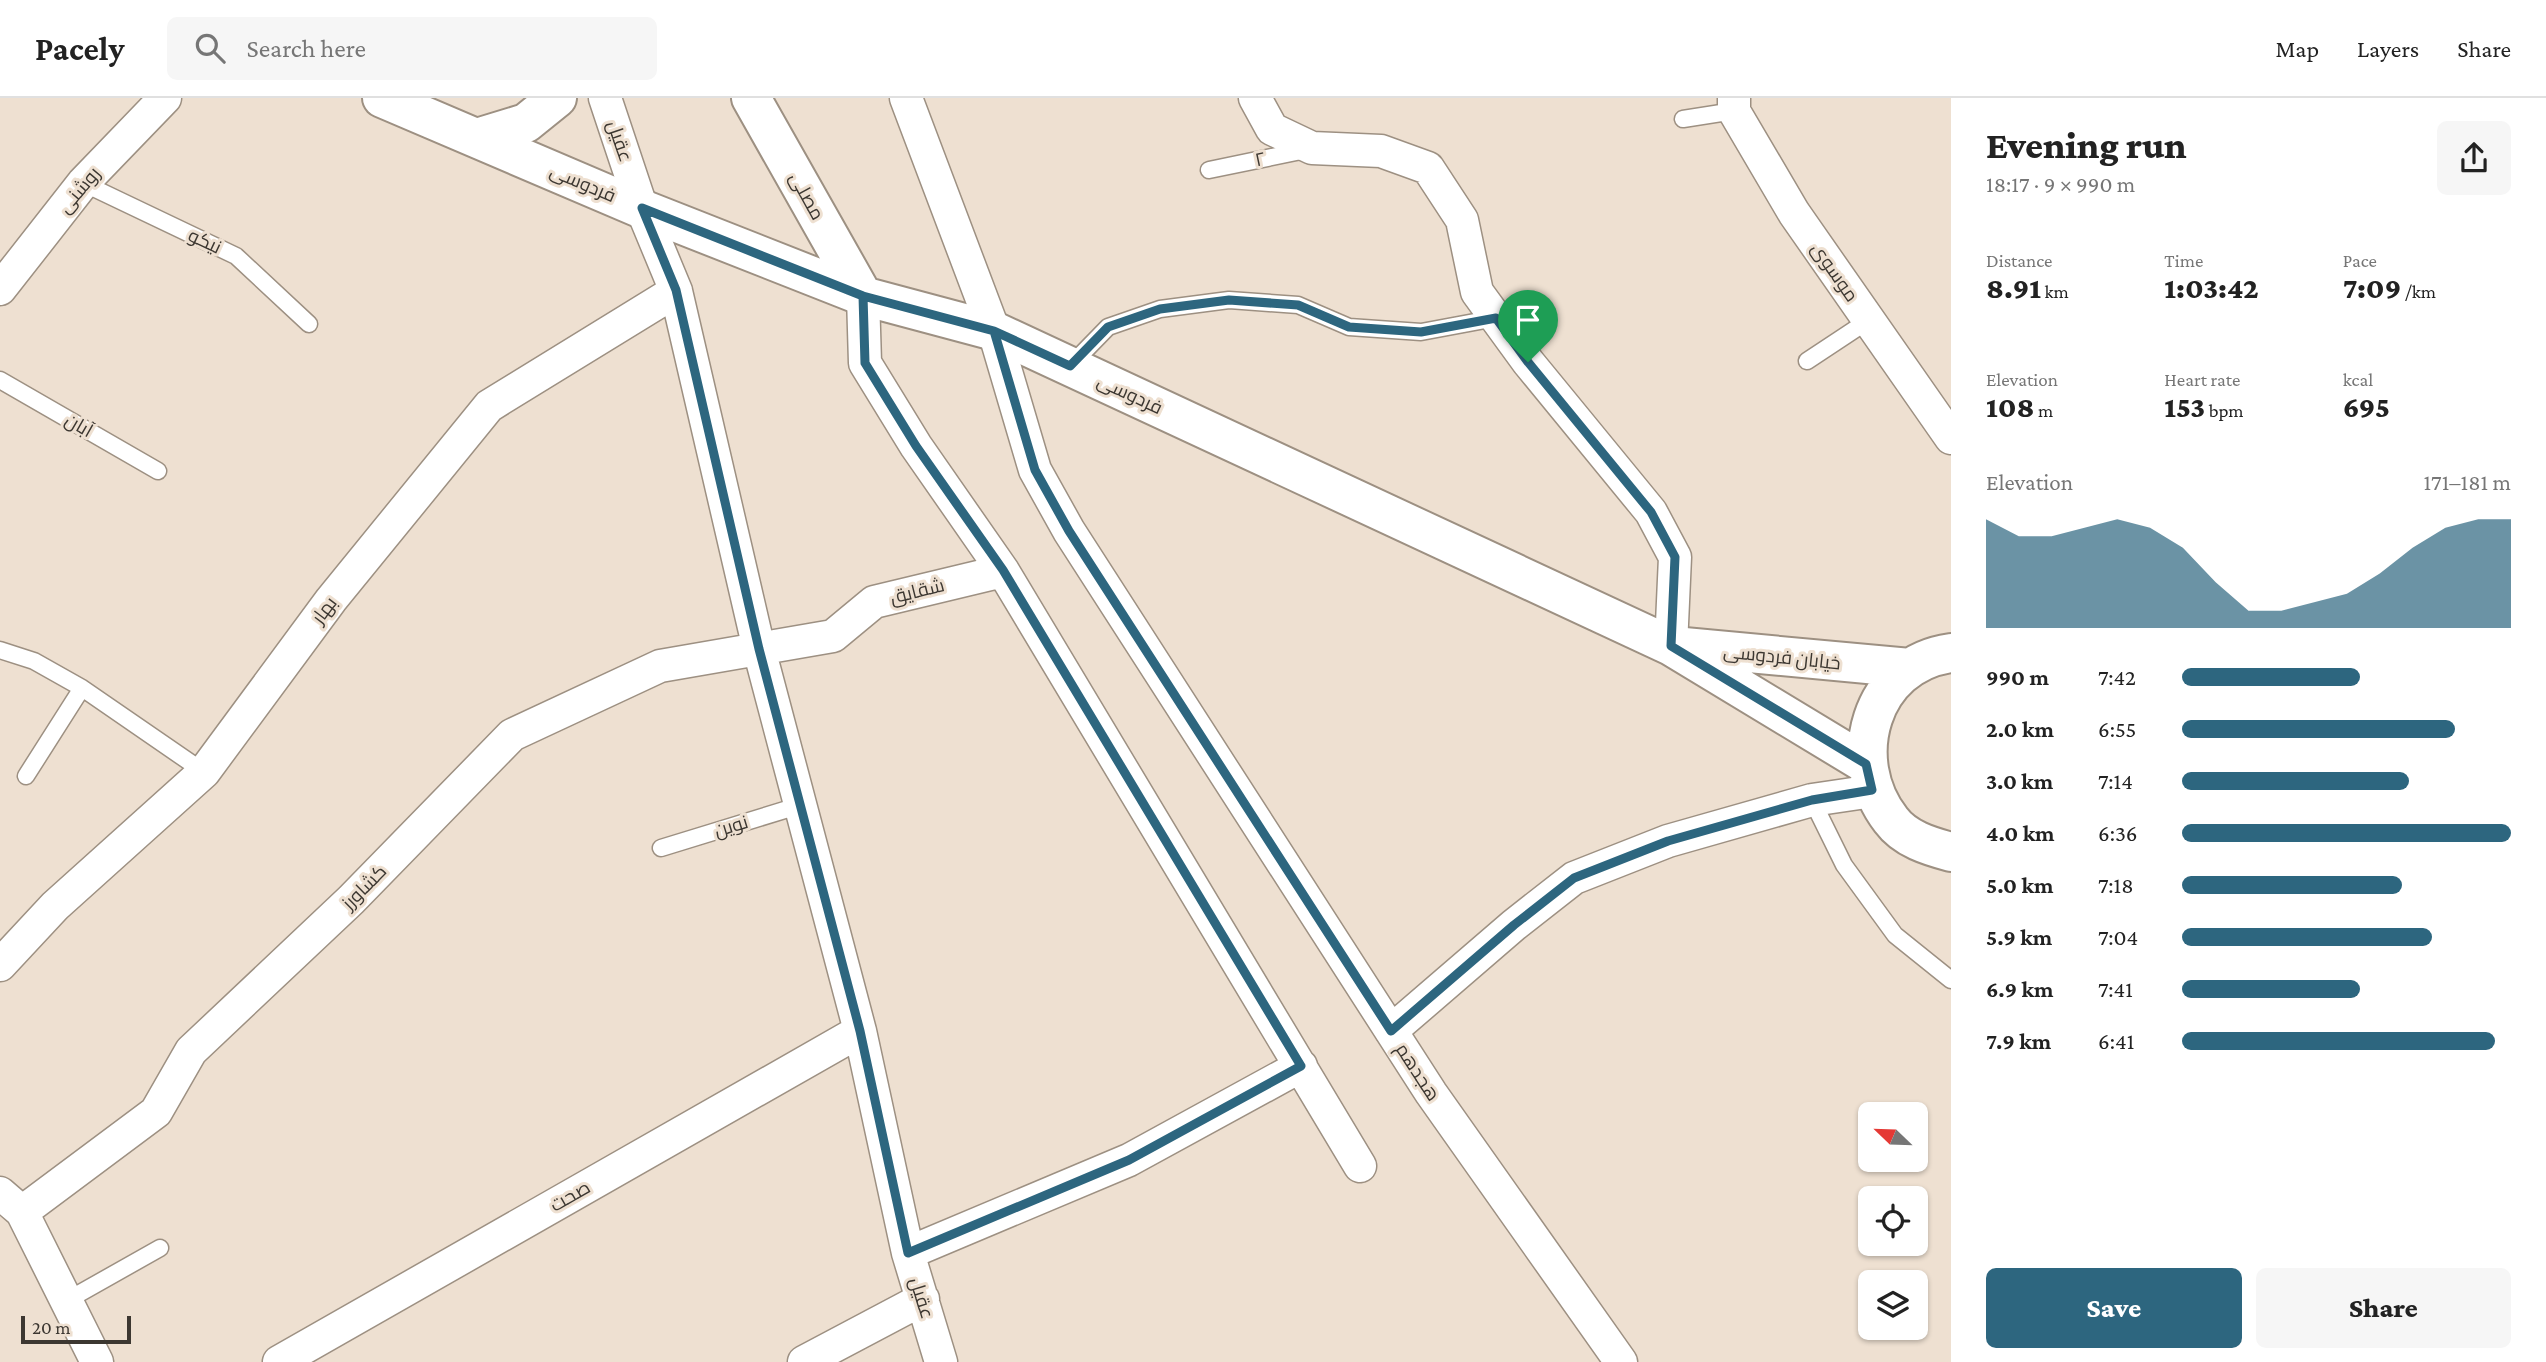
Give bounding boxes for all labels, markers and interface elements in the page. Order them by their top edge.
search box [167,17,657,80]
icon: search [191,29,229,67]
text: Pacely [35,30,125,67]
text: Search here [247,34,366,63]
text: Map [2275,35,2319,62]
text: Layers [2357,35,2419,62]
text: Share [2457,35,2511,62]
street label: عقیل [602,118,637,165]
button: share [2437,121,2511,195]
text: Evening run [1986,124,2187,166]
street label: ۲ [1253,148,1267,170]
street label: فردوسی [547,160,619,207]
street label: روشنی [54,163,105,218]
street label: مصلی [785,169,829,224]
text: 18:17 · 9 × 990 m [1986,171,2135,197]
street label: نیکو [185,224,225,259]
street label: موسوی [1806,239,1863,306]
text: Distance [1986,250,2052,271]
text: Time [2164,250,2203,271]
text: Pace [2343,250,2377,271]
text: 8.91 [1986,271,2041,304]
text: 1:03:42 [2164,271,2259,304]
text: 7:09 [2343,271,2401,304]
text: km [2041,281,2069,302]
text: /km [2401,281,2436,302]
pin [1498,290,1558,362]
icon: arrive [1509,301,1547,339]
text: Elevation [1986,369,2058,390]
text: Heart rate [2164,369,2240,390]
text: kcal [2343,369,2373,390]
street label: فردوسی [1094,370,1166,419]
text: 108 [1986,390,2034,423]
text: 153 [2164,390,2205,423]
text: 695 [2343,390,2390,423]
text: m [2034,400,2053,421]
text: bpm [2205,400,2244,421]
street label: آبان [61,409,97,442]
text: Elevation [1986,469,2073,495]
text: 171–181 m [2423,469,2511,495]
street label: شقایق [888,574,947,610]
street label: بهار [307,592,342,629]
street label: خیابان فردوسی [1722,640,1842,675]
text: 990 m [1986,664,2049,690]
text: 7:42 [2098,664,2136,690]
text: 2.0 km [1986,716,2054,742]
text: 6:55 [2098,716,2136,742]
text: 3.0 km [1986,768,2053,794]
text: 7:14 [2098,768,2133,794]
street label: نوین [711,811,751,842]
text: 4.0 km [1986,820,2055,846]
text: 6:36 [2098,820,2138,846]
street label: کشاورز [337,860,391,915]
text: 5.0 km [1986,872,2053,898]
text: 7:18 [2098,872,2134,898]
text: 5.9 km [1986,924,2052,950]
text: 7:04 [2098,924,2138,950]
text: 6.9 km [1986,976,2053,1002]
text: 7:41 [2098,976,2133,1002]
text: 7.9 km [1986,1028,2051,1054]
text: 6:41 [2098,1028,2134,1054]
street label: هجدهم [1389,1039,1444,1106]
north arrow [1858,1102,1928,1172]
map controls [1858,1102,1928,1340]
street label: صحت [546,1176,594,1216]
button: locate [1858,1186,1928,1256]
button: Save [1986,1268,2242,1348]
button: Share [2256,1268,2511,1348]
button: layers [1858,1270,1928,1340]
street label: عقیل [905,1275,938,1322]
scale bar [21,1313,131,1345]
text: 20 m [32,1317,71,1338]

